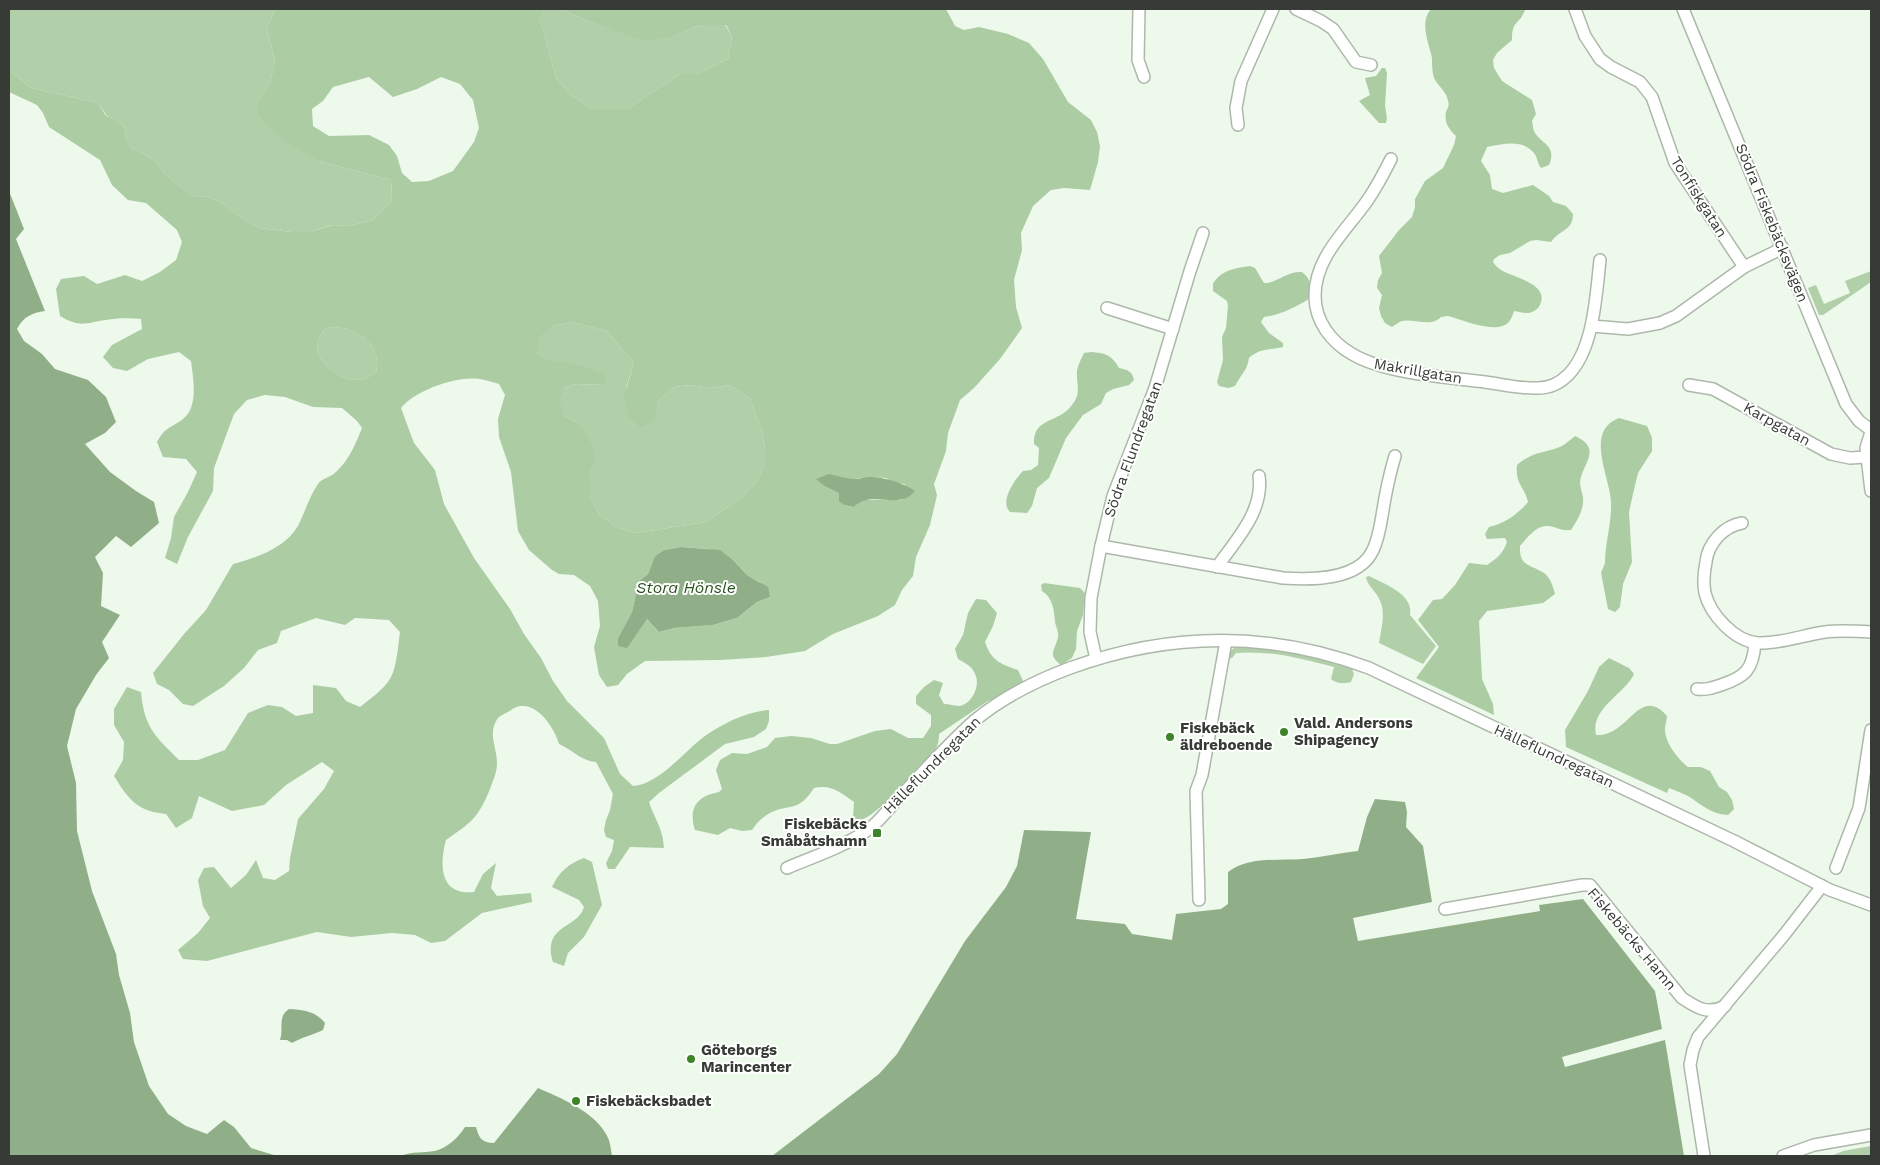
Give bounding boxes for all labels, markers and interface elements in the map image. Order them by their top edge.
street label: Södra Fiskebäcksvägen [1732,141,1812,305]
street label: Tonfiskgatan [1667,153,1731,241]
street label: Makrillgatan [1372,354,1464,388]
street label: Södra Flundregatan [1100,378,1166,520]
street label: Karpgatan [1740,398,1814,450]
water label: Stora Hönsle [636,578,736,597]
street label: Hälleflundregatan [880,713,984,817]
place label: Vald. Andersons Shipagency [1294,714,1413,749]
place label: Fiskebäck äldreboende [1180,719,1273,754]
street label: Hälleflundregatan [1491,720,1617,792]
marker: Vald. Andersons Shipagency [1278,726,1290,738]
marker: Fiskebäck äldreboende [1164,731,1176,743]
place label: Fiskebäcks Småbåtshamn [761,815,867,850]
marker: Fiskebäcks Småbåtshamn [871,827,883,839]
street label: Fiskebäcks Hamn [1584,884,1680,994]
place label: Göteborgs Marincenter [701,1041,792,1076]
marker: Göteborgs Marincenter [685,1053,697,1065]
place label: Fiskebäcksbadet [586,1092,712,1110]
marker: Fiskebäcksbadet [570,1095,582,1107]

